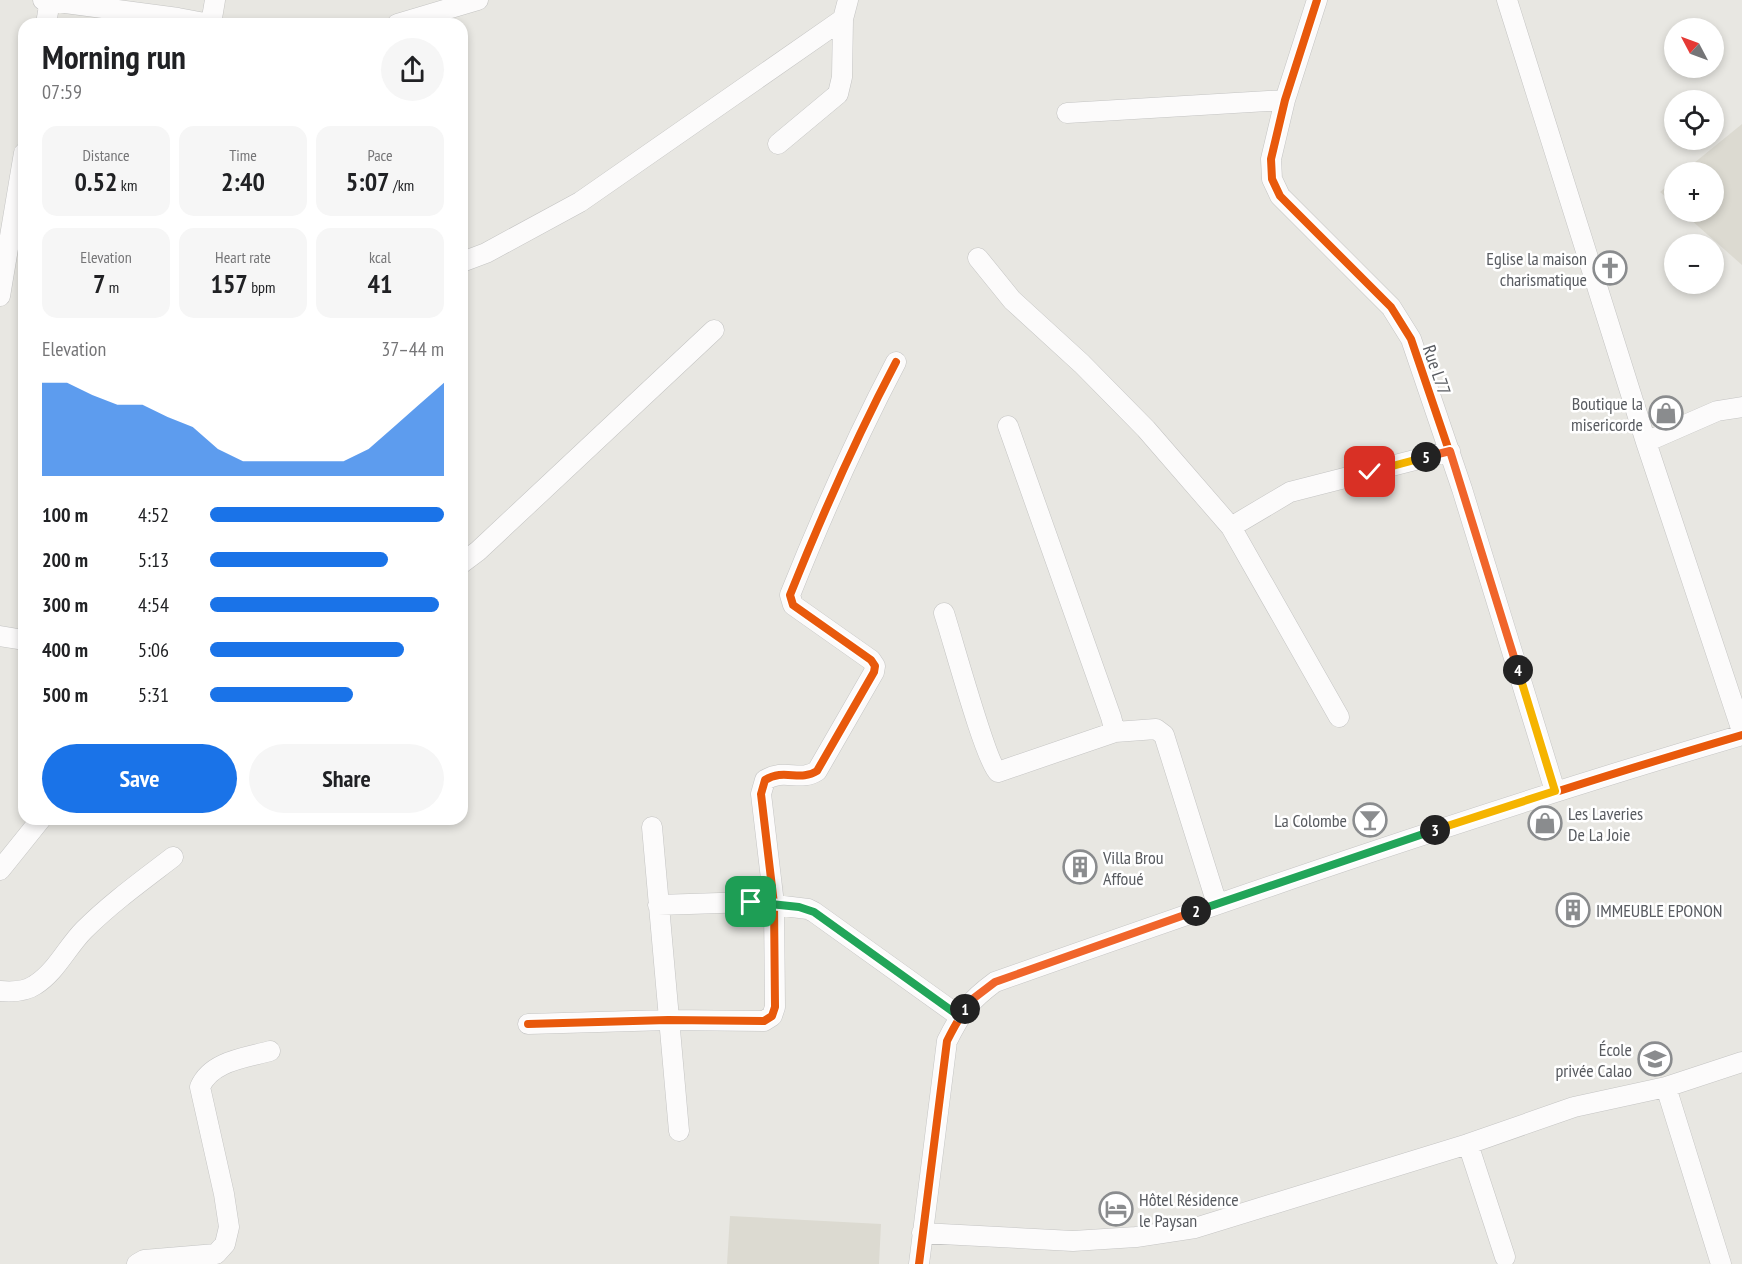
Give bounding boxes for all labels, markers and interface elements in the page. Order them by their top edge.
north arrow [1664,18,1724,78]
map controls [1664,18,1724,294]
text: Morning run [42,35,186,78]
button: share [381,38,444,101]
text: 07:59 [42,79,82,105]
button: locate [1664,90,1724,150]
text: Distance [82,145,130,165]
text: Time [229,145,257,165]
text: Pace [367,145,393,165]
button: + [1664,162,1724,222]
text: 0.52 [75,165,117,198]
text: 2:40 [221,165,265,198]
text: 5:07 [346,165,390,198]
text: km [117,175,137,195]
text: /km [390,175,414,195]
button: − [1664,234,1724,294]
text: Elevation [80,247,132,267]
text: Heart rate [215,247,271,267]
text: kcal [369,247,391,267]
place label: Eglise la maison charismatique [1486,247,1587,291]
church icon: Eglise la maison charismatique [1592,250,1628,286]
text: 7 [93,267,105,300]
text: 157 [210,267,248,300]
text: 41 [368,267,392,300]
text: m [105,277,119,297]
text: bpm [248,277,276,297]
text: Elevation [42,336,106,362]
text: 37–44 m [381,336,444,362]
street label: Rue L77 [1418,342,1456,398]
place label: Boutique la misericorde [1571,392,1643,436]
shop icon: Boutique la misericorde [1648,395,1684,431]
pin: 5 [1411,442,1441,472]
pin [1344,446,1395,497]
text: 5 [1422,447,1430,467]
icon: check [1353,455,1386,488]
text: 100 m [42,502,88,528]
text: 4:52 [138,502,169,528]
text: 200 m [42,547,88,573]
text: 5:13 [138,547,169,573]
text: 300 m [42,592,88,618]
text: 4:54 [138,592,169,618]
text: 400 m [42,637,88,663]
text: 5:06 [138,637,169,663]
pin: 4 [1503,655,1533,685]
text: 4 [1514,660,1522,680]
text: 500 m [42,682,88,708]
text: 5:31 [138,682,169,708]
button: Save [42,744,237,813]
button: Share [249,744,444,813]
bar icon: La Colombe [1352,802,1388,838]
place label: Les Laveries De La Joie [1568,802,1643,846]
shop icon: Les Laveries De La Joie [1527,805,1563,841]
place label: La Colombe [1274,809,1347,832]
pin: 3 [1420,815,1450,845]
text: 3 [1431,820,1439,840]
place label: Villa Brou Affoué [1102,846,1164,890]
building icon: Villa Brou Affoué [1062,849,1098,885]
pin [725,876,776,927]
icon: arrive [734,885,767,918]
building icon: IMMEUBLE EPONON [1555,892,1591,928]
pin: 2 [1181,896,1211,926]
place label: IMMEUBLE EPONON [1596,899,1722,922]
text: 2 [1192,901,1200,921]
pin: 1 [950,994,980,1024]
text: 1 [961,999,969,1019]
place label: École privée Calao [1555,1038,1632,1082]
school or university icon: École privée Calao [1637,1041,1673,1077]
place label: Hôtel Résidence le Paysan [1139,1188,1239,1232]
hotel icon: Hôtel Résidence le Paysan [1098,1191,1134,1227]

